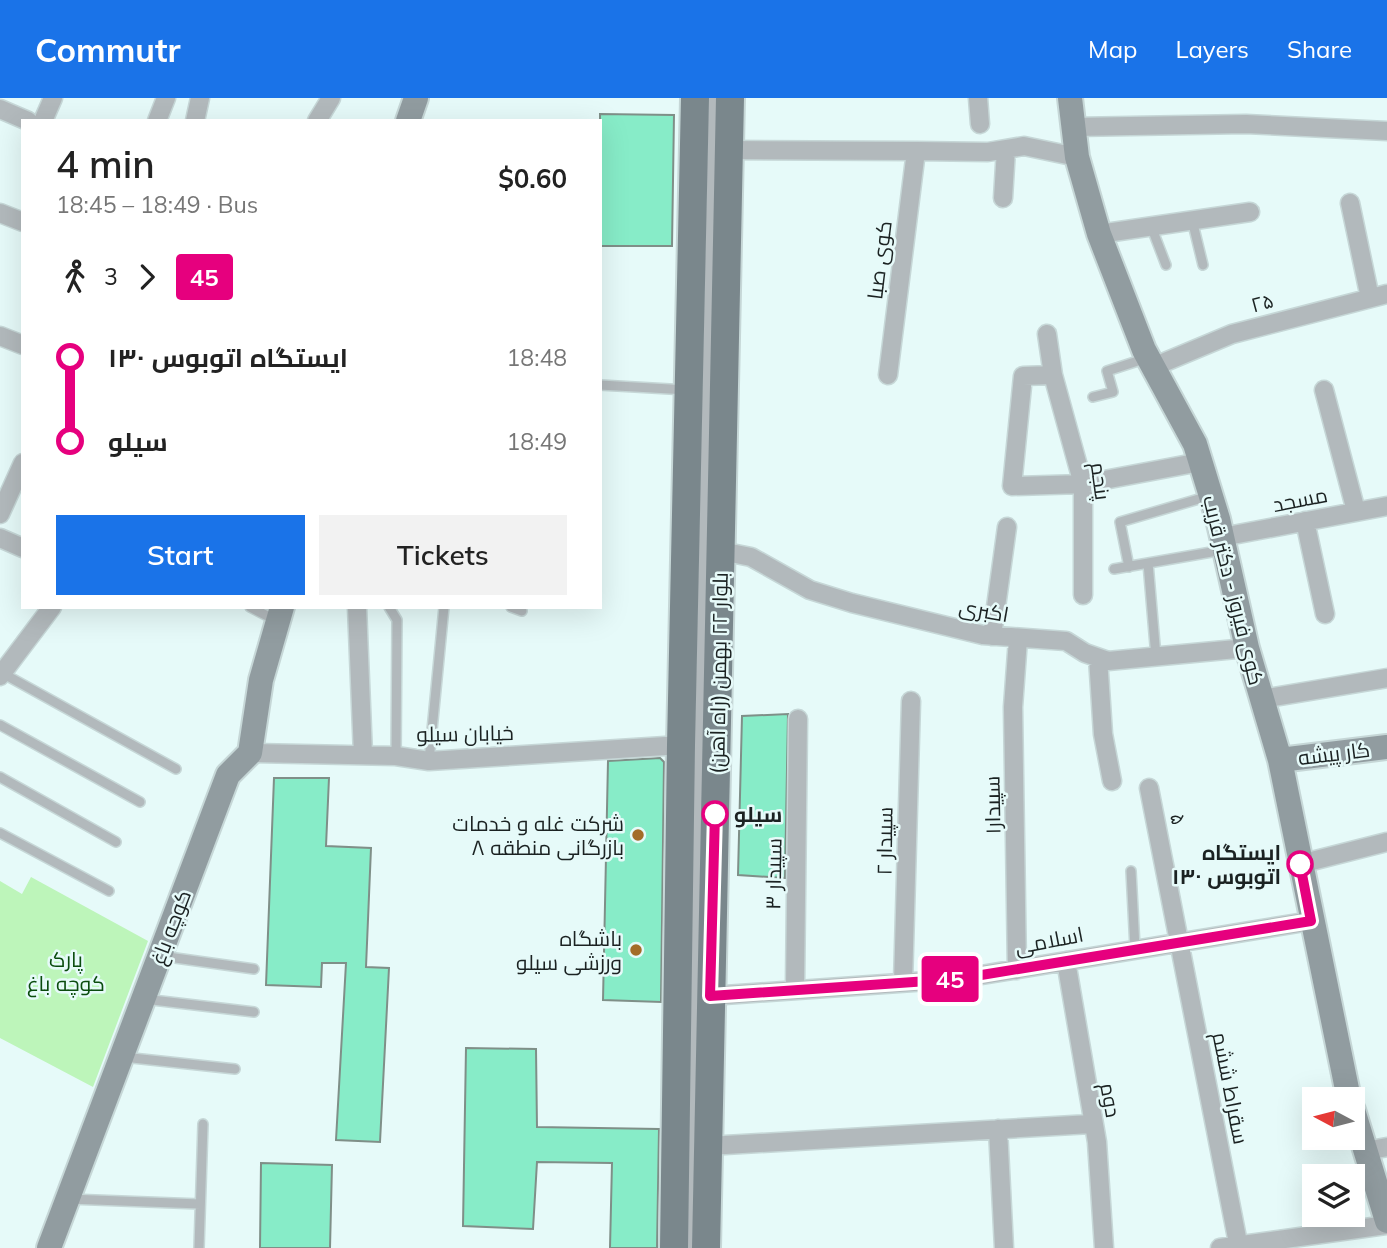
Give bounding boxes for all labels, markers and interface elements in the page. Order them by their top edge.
text: Commutr [35,29,180,70]
text: Map [1088,34,1137,64]
text: Layers [1175,34,1249,64]
text: Share [1287,34,1352,64]
text: 4 min [56,140,155,188]
text: $0.60 [498,162,567,195]
text: 18:45 – 18:49 · Bus [56,190,258,219]
street label: کوی صبا [861,219,898,301]
icon: walk [56,258,94,296]
icon: forward [128,258,166,296]
text: 3 [104,262,118,291]
text: 45 [190,262,219,292]
street label: ۲۵ [1248,287,1276,317]
text: ایستگاه اتوبوس ۱۳۰ [108,341,348,374]
text: 18:48 [507,343,567,372]
text: سیلو [108,425,168,458]
text: 18:49 [507,427,567,456]
street label: پنجم [1083,460,1117,502]
street label: مسجد [1270,481,1330,517]
street label: کوی فیروز - دکتر قریب [1197,492,1270,688]
button: Start [56,515,305,595]
button: Tickets [319,515,567,595]
street label: بلوار ۲۲ بهمن (راه آهن) [703,572,734,774]
street label: اکبری [957,593,1011,628]
street label: خیابان سیلو [416,719,514,748]
street label: کار پیشه [1297,736,1372,772]
street label: سپیدار۱ [978,775,1007,835]
marker: سیلو [702,801,728,827]
place label: سیلو [734,801,782,828]
street label: سپیدار ۲ [870,806,899,876]
place label: شرکت غله و خدمات بازرگانی منطقه ۸ [452,810,624,861]
street label: ۵ [1165,811,1193,827]
marker: شرکت غله و خدمات بازرگانی منطقه ۸ [630,827,646,843]
street label: سپیدار ۳ [759,838,788,910]
place label: ایستگاه اتوبوس ۱۳۰ [1172,839,1281,890]
marker: ایستگاه اتوبوس ۱۳۰ [1287,851,1313,877]
street label: کوچه باغ [144,886,198,969]
street label: اسلامی [1013,921,1086,960]
place label: باشگاه ورزشی سیلو [516,925,622,976]
marker: باشگاه ورزشی سیلو [628,942,644,958]
park label: پارک کوچه باغ [27,946,105,998]
line badge: 45 [918,956,982,1002]
text: 45 [936,964,964,994]
street label: سقراط ششم [1205,1030,1255,1147]
street label: دوم [1093,1081,1127,1120]
north arrow [1302,1087,1365,1150]
map controls [1302,1087,1365,1227]
button: layers [1302,1164,1365,1227]

